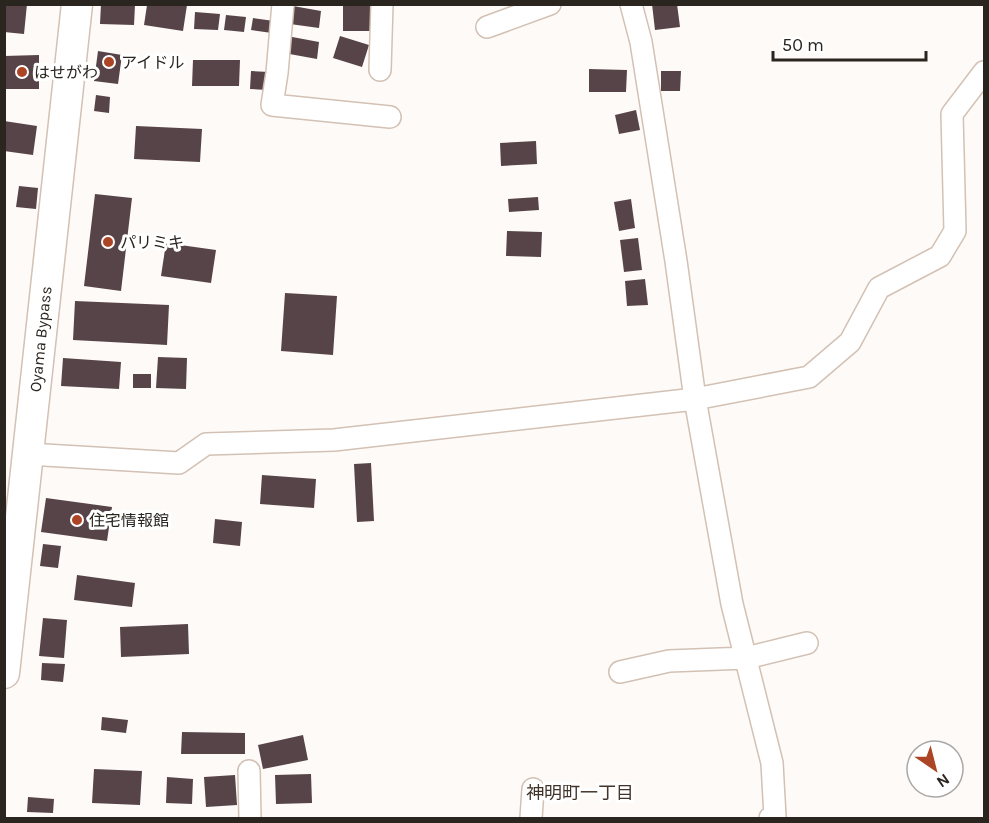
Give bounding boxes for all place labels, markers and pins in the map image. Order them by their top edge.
place label: アイドル [121,53,184,72]
marker: アイドル [102,55,116,69]
place label: はせがわ [34,63,98,82]
marker: はせがわ [15,65,29,79]
place label: パリミキ [120,233,184,252]
marker: パリミキ [101,235,115,249]
place label: 住宅情報館 [89,511,169,530]
marker: 住宅情報館 [70,513,84,527]

